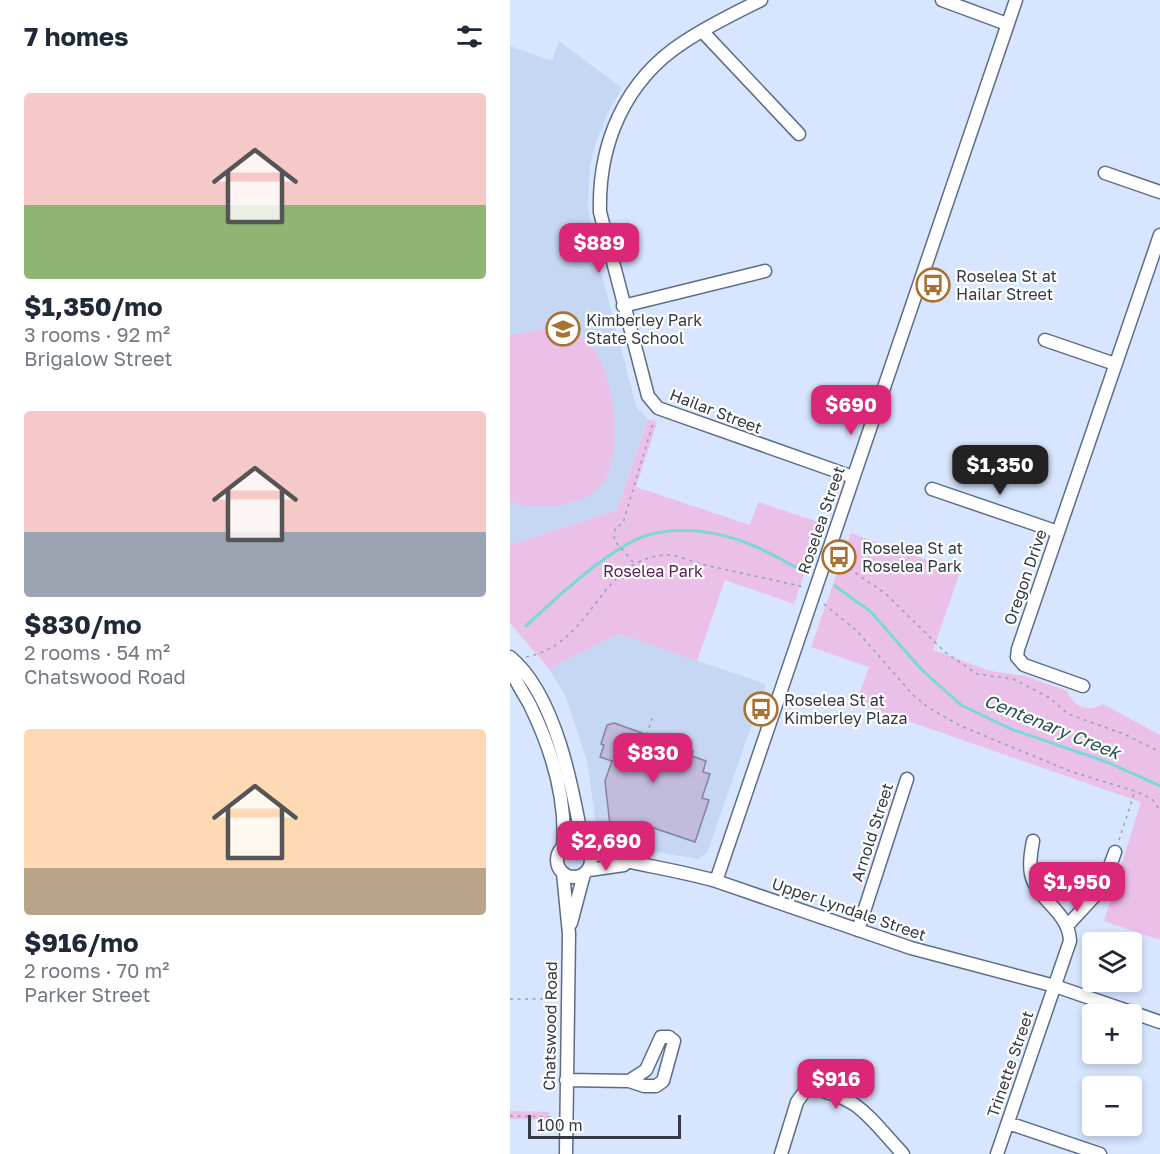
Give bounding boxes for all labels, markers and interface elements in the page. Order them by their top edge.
icon: filters [453,20,486,53]
text: 7 homes [24,21,129,52]
icon: home [201,132,309,240]
pin: $889 [563,223,635,274]
text: $889 [573,230,625,254]
place label: Roselea St at Hailar Street [956,266,1057,304]
bus stop icon: Roselea St at Hailar Street [915,267,951,303]
text: $1,350/mo [24,291,163,322]
place label: Kimberley Park State School [586,310,702,348]
school or university icon: Kimberley Park State School [545,311,581,347]
text: 3 rooms · 92 m² [24,322,170,346]
text: Brigalow Street [24,346,173,370]
street label: Hailar Street [667,384,765,438]
pin: $690 [815,385,887,436]
text: $690 [825,392,877,416]
pin: $1,350 [951,445,1049,496]
icon: home [201,450,309,558]
text: $1,350 [966,452,1034,476]
street label: Roselea Street [793,463,849,577]
street label: Oregon Drive [999,526,1051,628]
place label: Roselea St at Roselea Park [862,538,963,576]
bus stop icon: Roselea St at Roselea Park [821,539,857,575]
park label: Roselea Park [603,561,703,581]
text: $830/mo [24,609,142,640]
text: 2 rooms · 54 m² [24,640,170,664]
text: Chatswood Road [24,664,186,688]
water label: Centenary Creek [981,689,1125,764]
place label: Roselea St at Kimberley Plaza [784,690,908,728]
bus stop icon: Roselea St at Kimberley Plaza [743,691,779,727]
pin: $830 [617,733,689,784]
text: $830 [627,740,679,764]
icon: home [201,768,309,876]
street label: Arnold Street [847,780,897,884]
pin: $2,690 [557,821,655,872]
text: $2,690 [571,828,641,852]
pin: $1,950 [1028,862,1126,913]
text: $1,950 [1043,869,1111,893]
street label: Upper Lyndale Street [769,873,929,945]
text: $916/mo [24,927,139,958]
map controls [1082,932,1142,1136]
button: layers [1082,932,1142,992]
text: 2 rooms · 70 m² [24,958,169,982]
street label: Chatswood Road [539,961,561,1091]
text: Parker Street [24,982,151,1006]
button: + [1082,1004,1142,1064]
street label: Trinette Street [982,1008,1038,1120]
pin: $916 [800,1059,872,1110]
text: $916 [811,1066,861,1090]
button: − [1082,1076,1142,1136]
scale bar [528,1112,681,1140]
text: 100 m [537,1115,583,1135]

